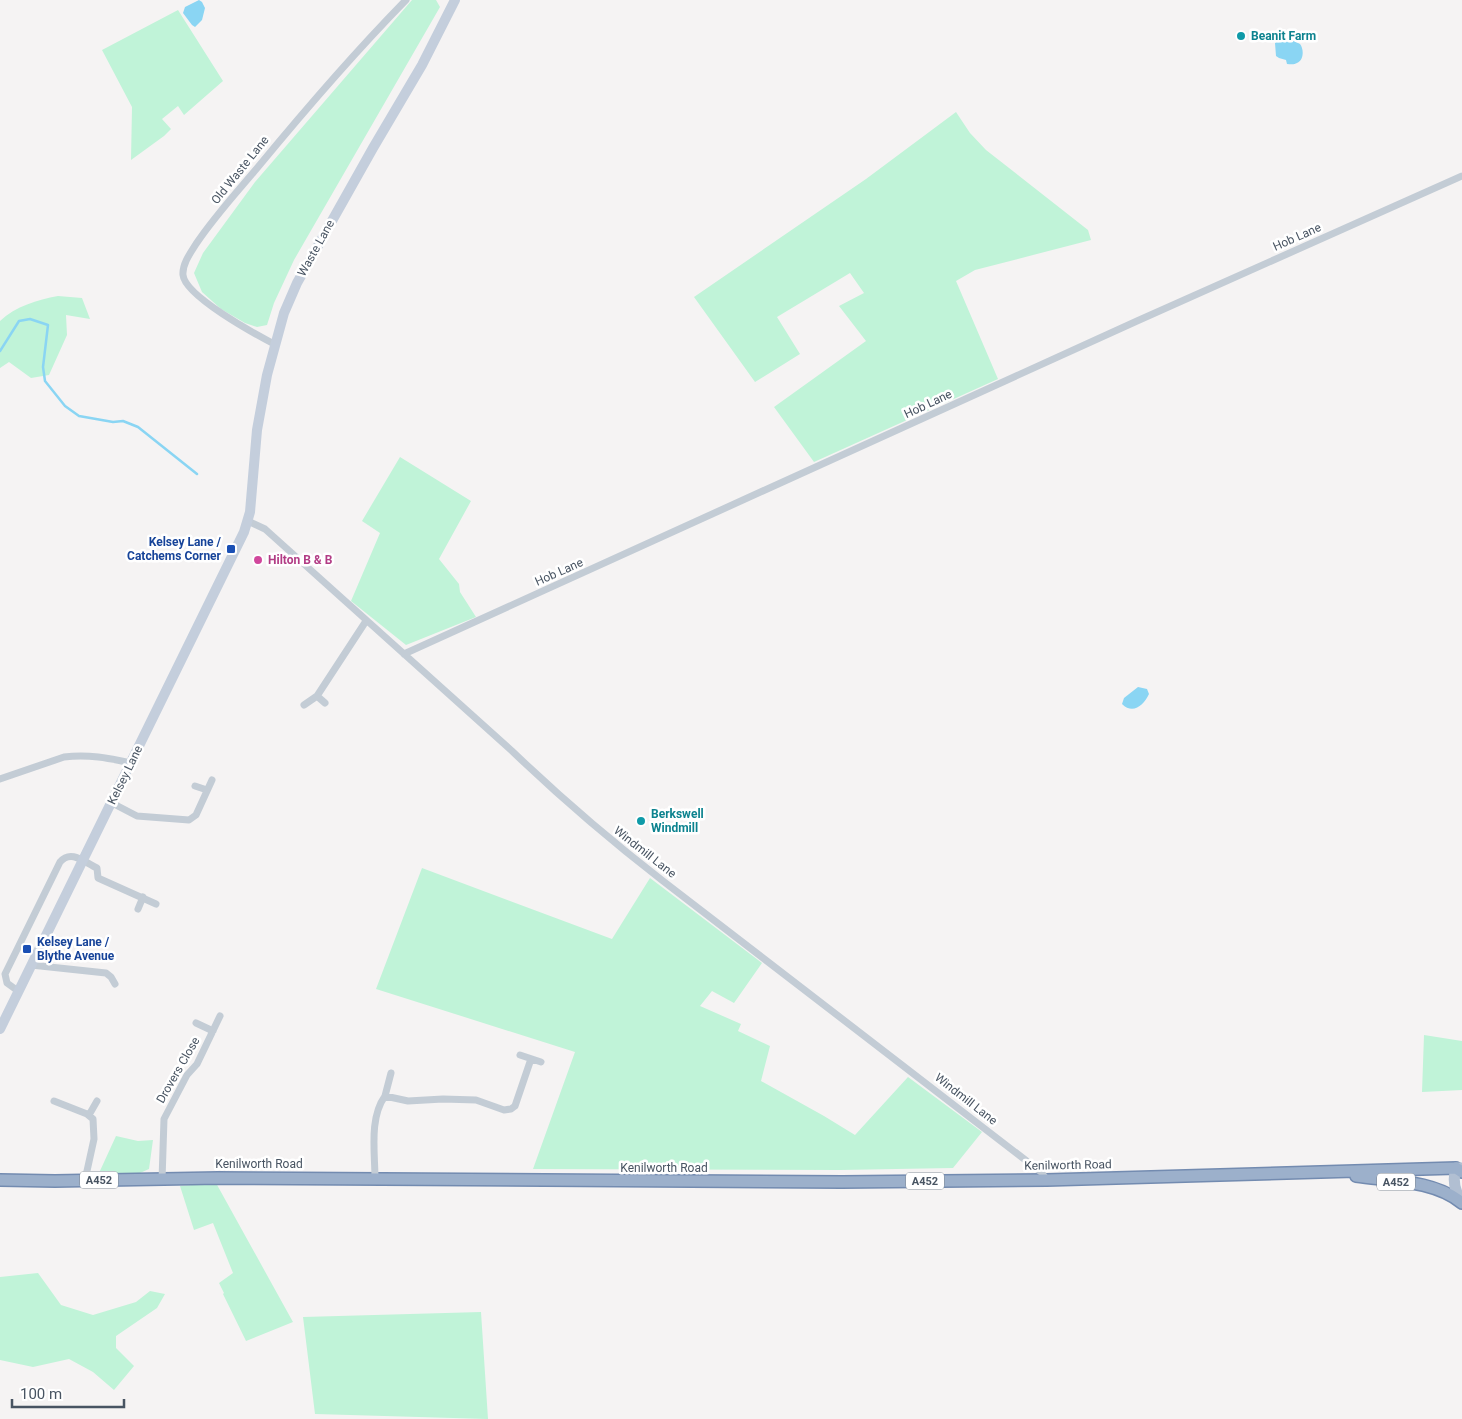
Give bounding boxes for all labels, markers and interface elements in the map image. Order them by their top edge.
place label: Beanit Farm [1251,29,1316,43]
marker: Beanit Farm [1235,30,1247,42]
street label: Old Waste Lane [208,133,272,207]
street label: Waste Lane [295,217,337,279]
street label: Hob Lane [1271,220,1323,254]
street label: Hob Lane [902,387,954,421]
place label: Kelsey Lane / Catchems Corner [127,535,222,563]
marker: Kelsey Lane / Catchems Corner [225,543,237,555]
place label: Hilton B & B [268,553,333,567]
marker: Hilton B & B [252,554,264,566]
street label: Hob Lane [533,555,585,589]
street label: Kelsey Lane [105,743,145,807]
place label: Berkswell Windmill [651,807,704,835]
marker: Berkswell Windmill [635,815,647,827]
street label: Windmill Lane [611,823,679,881]
place label: Kelsey Lane / Blythe Avenue [37,935,115,963]
marker: Kelsey Lane / Blythe Avenue [21,943,33,955]
street label: Drovers Close [153,1034,203,1106]
street label: Windmill Lane [932,1070,1000,1128]
street label: Kenilworth Road [215,1157,303,1171]
street label: Kenilworth Road [1024,1157,1112,1173]
street label: Kenilworth Road [620,1161,708,1175]
road number: A452 [80,1172,118,1188]
road number: A452 [906,1172,944,1190]
road number: A452 [1377,1174,1415,1190]
scale bar [12,1376,125,1408]
text: 100 m [20,1385,62,1403]

